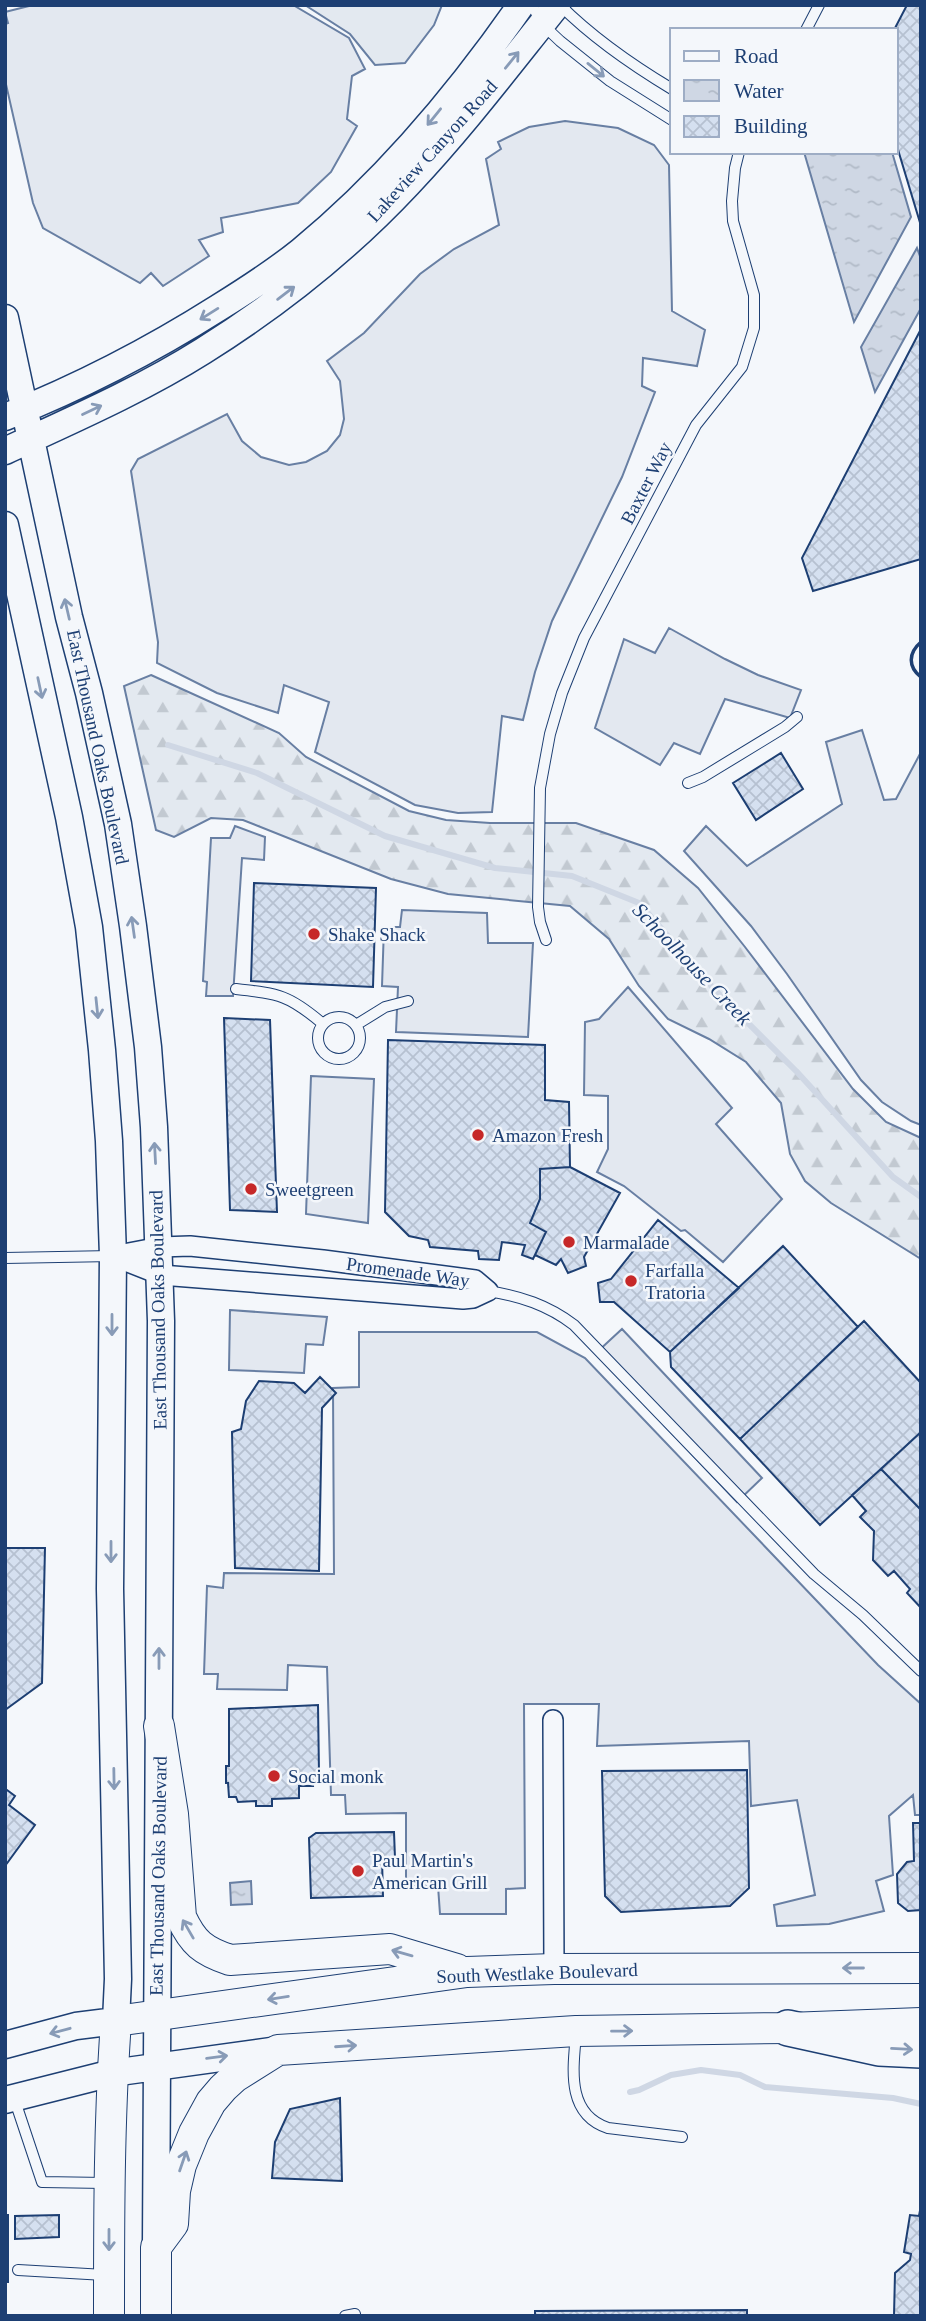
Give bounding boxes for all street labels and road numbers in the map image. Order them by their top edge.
street label: Lakeview Canyon Road [363,75,502,226]
street label: Baxter Way [616,438,676,528]
street label: East Thousand Oaks Boulevard [63,628,133,867]
street label: East Thousand Oaks Boulevard [145,1189,171,1430]
street label: Promenade Way [345,1253,471,1291]
street label: East Thousand Oaks Boulevard [145,1755,171,1996]
street label: South Westlake Boulevard [436,1959,639,1987]

